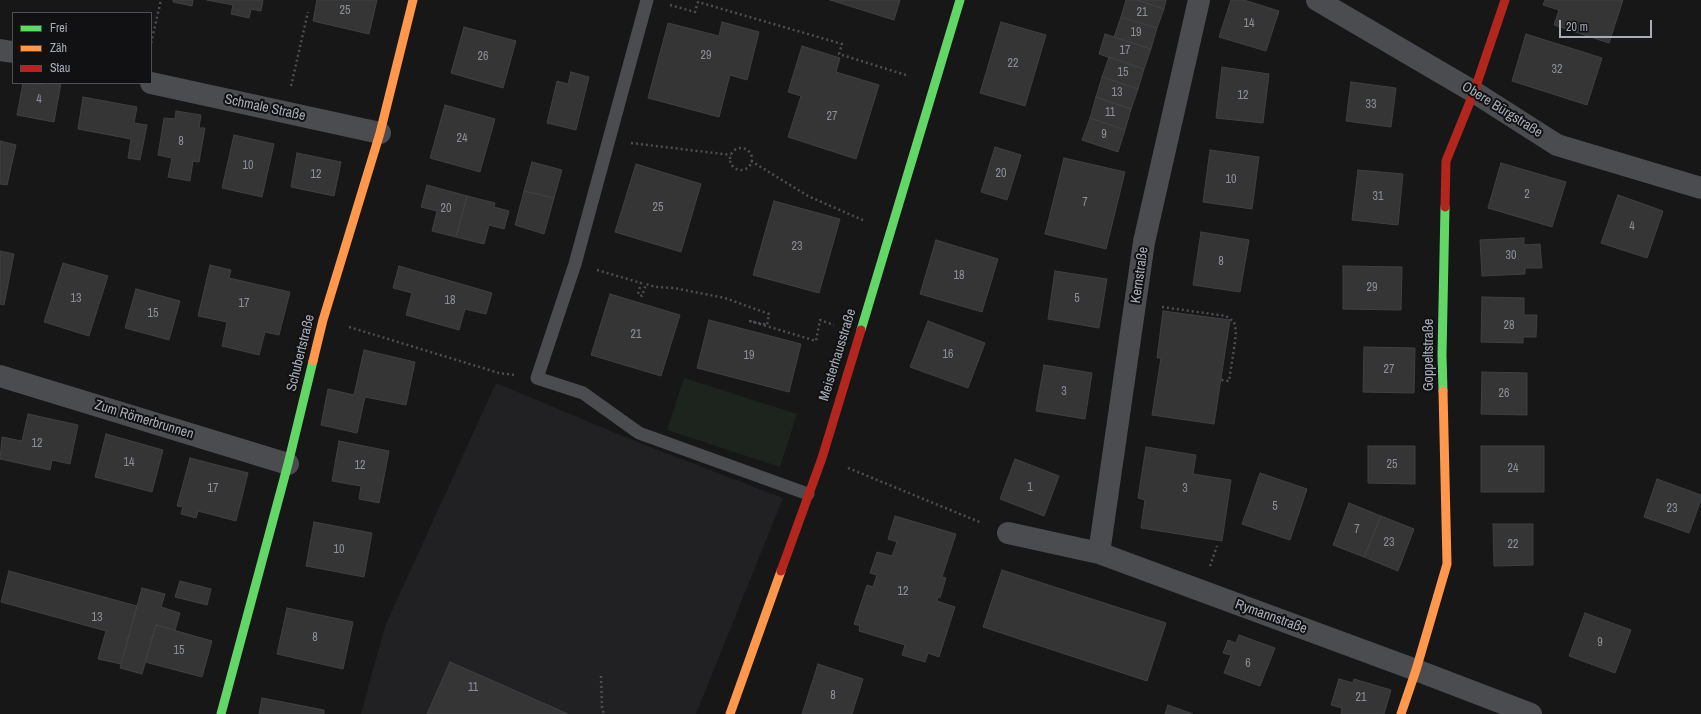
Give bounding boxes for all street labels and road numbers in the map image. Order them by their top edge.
street label: Obere Bürgstraße [1459,79,1545,141]
street label: Schmale Straße [223,91,307,125]
street label: Kernstraße [1128,246,1152,304]
street label: Meisterhausstraße [816,307,860,403]
street label: Schubertstraße [283,313,319,393]
street label: Goppeltstraße [1421,319,1437,391]
street label: Zum Römerbrunnen [92,397,196,443]
street label: Rymannstraße [1233,596,1309,638]

